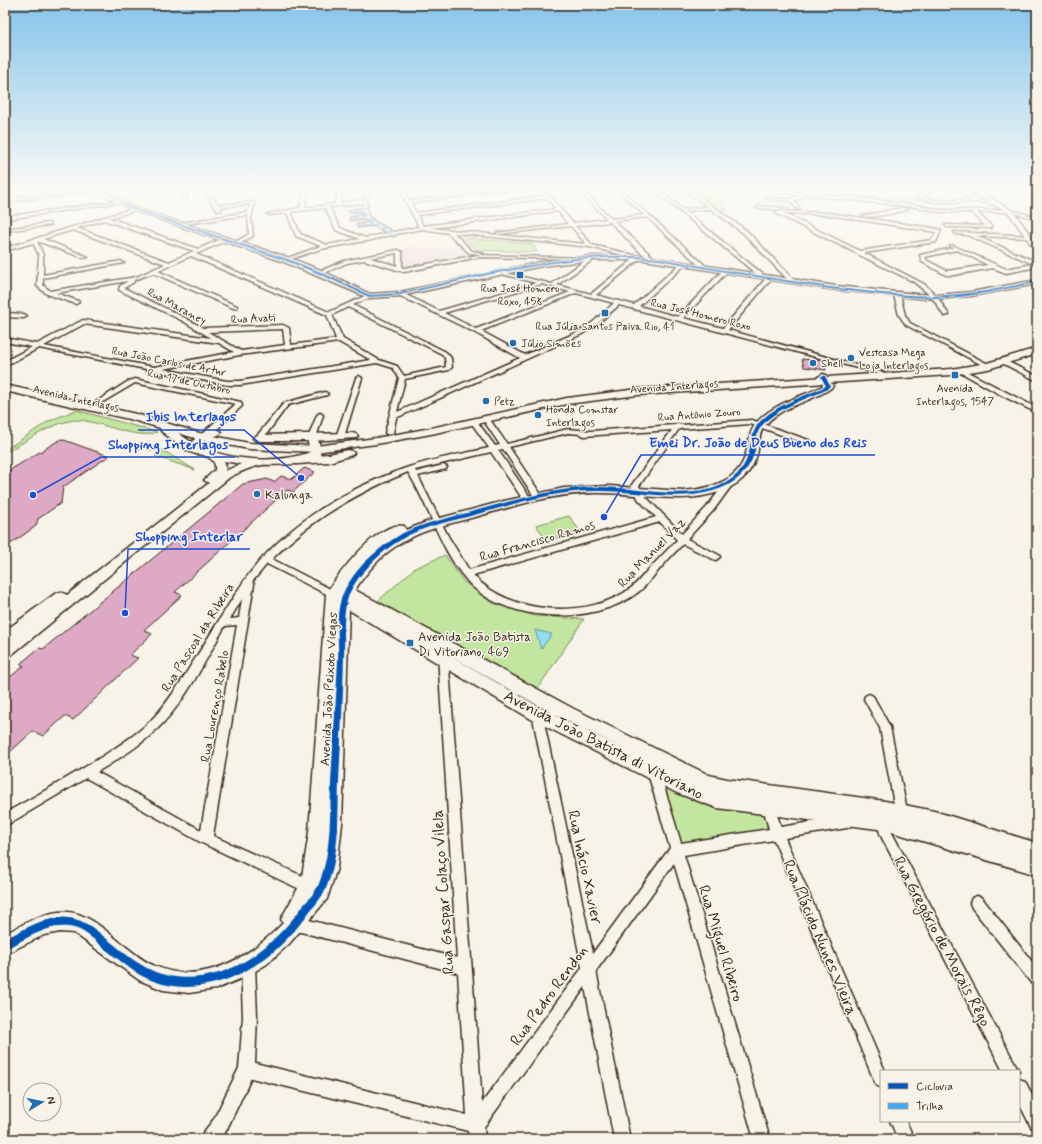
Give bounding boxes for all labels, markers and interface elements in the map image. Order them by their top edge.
marker: Rua José Homero Roxo, 458 [515,270,525,280]
place label: Rua José Homero Roxo, 458 [481,282,560,309]
street label: Rua Maraney [145,285,208,328]
street label: Rua José Homero Roxo [649,296,753,334]
marker: Rua Júlia Santos Paiva Rio, 41 [600,308,610,318]
street label: Rua Avati [231,311,276,327]
place label: Rua Júlia Santos Paiva Rio, 41 [536,320,674,334]
place label: Júlio Simões [521,337,581,351]
marker: Júlio Simões [508,338,518,348]
street label: Rua João Carlos de Artur [110,344,228,380]
place label: Vestcasa Mega Loja Interlagos [859,346,928,375]
marker: Vestcasa Mega Loja Interlagos [846,353,856,363]
place label: Shell [821,357,843,371]
marker: Shell [808,358,818,368]
street label: Rua 17 de Outubro [146,366,232,398]
marker: Avenida Interlagos, 1547 [950,370,960,380]
street label: Avenida Interlagos [630,377,719,399]
street label: Avenida Interlagos [31,382,120,418]
place label: Avenida Interlagos, 1547 [916,382,994,411]
place label: Petz [494,395,515,409]
marker: Petz [481,396,491,406]
place label: Honda Comstar Interlagos [546,403,619,432]
callout: Ibis Interlagos [138,404,244,430]
street label: Rua Antônio Zouro [657,405,741,425]
text: Ibis Interlagos [146,408,237,427]
marker: Honda Comstar Interlagos [533,410,543,420]
callout: Emei Dr. João de Deus Bueno dos Reis [641,429,875,455]
callout: Shopping Interlagos [101,431,235,457]
text: Emei Dr. João de Deus Bueno dos Reis [649,434,868,452]
text: Shopping Interlagos [108,436,229,456]
place label: Kalunga [265,487,313,504]
marker: Kalunga [252,489,262,499]
street label: Rua Manuel Vaz [614,514,690,592]
street label: Rua Francisco Ramos [478,517,597,566]
callout: Shopping Interlar [128,523,250,549]
text: Shopping Interlar [135,528,243,547]
street label: Rua Pascoal da Ribeira [158,580,239,695]
street label: Avenida João Peixoto Viegas [317,612,342,766]
place label: Avenida João Batista Di Vitoriano, 469 [418,629,531,661]
marker: Avenida João Batista Di Vitoriano, 469 [405,638,415,648]
street label: Rua Lourenço Rabelo [197,648,234,764]
street label: Avenida João Batista di Vitoriano [500,686,707,805]
street label: Rua Inácio Xavier [562,808,607,927]
street label: Rua Gaspar Colaço Vilela [427,809,460,975]
street label: Rua Gregório de Morais Rêgo [887,853,996,1031]
street label: Rua Plácido Nunes Vieira [777,857,862,1019]
street label: Rua Miguel Ribeiro [692,883,748,1005]
street label: Rua Pedro Rendon [506,941,593,1050]
legend [880,1070,1020,1122]
text: Ciclovia [916,1079,953,1095]
north arrow [22,1082,62,1122]
text: N [43,1096,58,1105]
text: Trilha [916,1099,943,1115]

